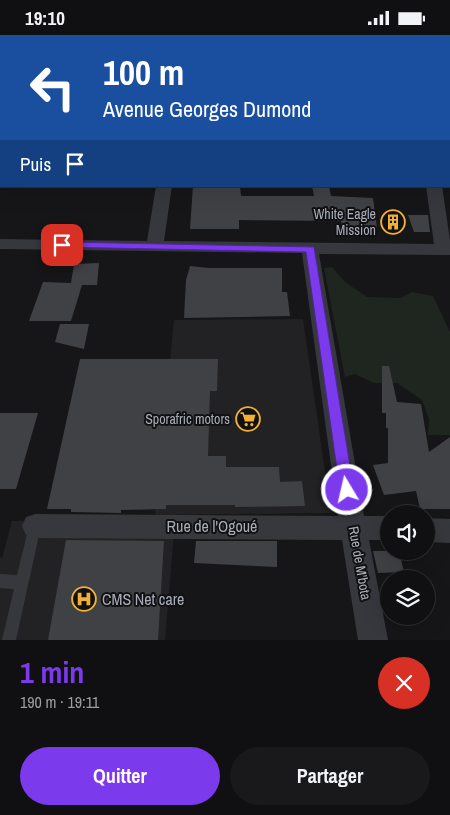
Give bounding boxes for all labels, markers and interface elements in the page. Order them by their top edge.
text: 19:10 [25,5,65,31]
text: 100 m [103,49,184,96]
icon: left [20,55,85,120]
text: Avenue Georges Dumond [103,94,311,124]
icon: arrive [61,150,89,178]
text: Puis [20,151,51,177]
place label: White Eagle Mission [313,205,376,239]
building icon: White Eagle Mission [380,209,406,235]
pin [41,224,83,266]
icon: arrive [48,231,76,259]
supermarket icon: Sporafric motors [235,406,261,432]
place label: Sporafric motors [145,410,230,428]
position arrow [320,463,372,515]
map controls [380,505,435,625]
button: sound [380,505,435,560]
street label: Rue de l'Ogoué [167,515,257,537]
street label: Rue de M'bota [345,525,375,602]
button: layers [380,570,435,625]
hospital icon: CMS Net care [71,586,97,612]
place label: CMS Net care [102,588,184,610]
text: 1 min [20,652,84,692]
button: close [378,657,430,709]
text: 190 m · 19:11 [20,691,99,713]
button: Quitter [20,747,220,805]
button: Partager [230,747,430,805]

